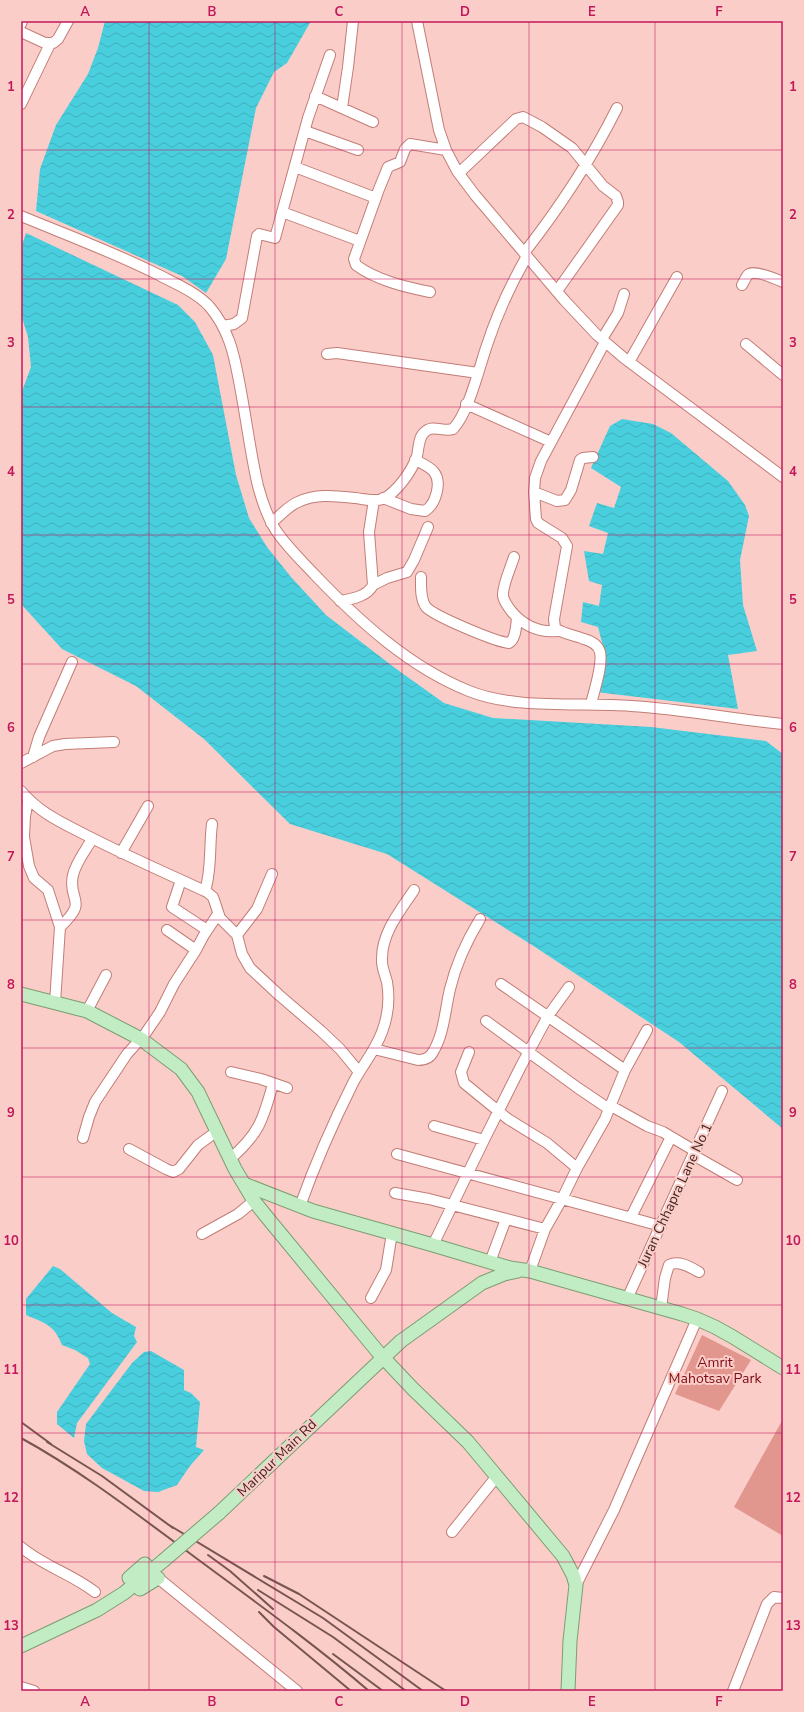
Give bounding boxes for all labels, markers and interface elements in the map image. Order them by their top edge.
text: A [80,3,90,21]
text: B [208,3,217,21]
text: C [335,3,344,21]
text: D [460,3,470,21]
text: E [588,3,596,21]
text: F [715,3,723,21]
text: 1 [7,78,15,96]
text: 1 [789,78,797,96]
text: 2 [7,206,15,224]
text: 2 [789,206,797,224]
text: 3 [7,334,15,352]
text: 3 [789,334,797,352]
text: 4 [7,463,15,481]
text: 4 [789,463,797,481]
text: 5 [7,591,15,609]
text: 5 [789,591,797,609]
text: 6 [7,719,15,737]
text: 6 [789,719,797,737]
text: 7 [7,848,15,866]
text: 7 [789,848,797,866]
text: 8 [7,976,15,994]
text: 8 [789,976,797,994]
text: 9 [7,1104,15,1122]
text: 9 [789,1104,797,1122]
street label: Juran Chhapra Lane No 1 [633,1120,717,1271]
text: 10 [3,1232,19,1250]
text: 10 [785,1232,801,1250]
park label: Amrit Mahotsav Park [669,1353,762,1388]
text: 11 [3,1361,19,1379]
text: 11 [785,1361,801,1379]
street label: Maripur Main Rd [233,1415,321,1501]
text: 12 [3,1489,19,1507]
text: 12 [785,1489,801,1507]
text: 13 [3,1617,19,1635]
text: 13 [785,1617,801,1635]
text: A [80,1693,90,1711]
text: B [208,1693,217,1711]
text: C [335,1693,344,1711]
text: D [460,1693,470,1711]
text: E [588,1693,596,1711]
text: F [715,1693,723,1711]

